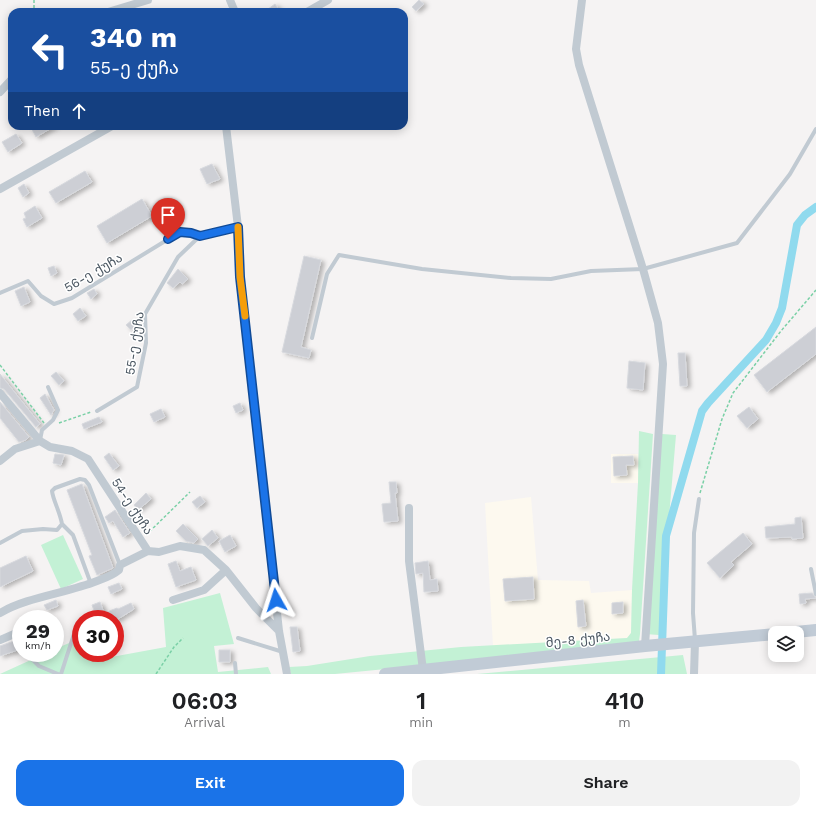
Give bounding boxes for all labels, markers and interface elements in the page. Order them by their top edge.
text: 340 m [90,21,177,54]
icon: left [24,24,76,76]
text: 55-ე ქუჩა [90,57,179,78]
icon: ahead [68,100,90,122]
text: Then [24,102,60,120]
pin [151,198,185,239]
icon: arrive [157,204,179,226]
street label: 56-ე ქუჩა [62,250,125,295]
street label: 55-ე ქუჩა [122,310,147,376]
street label: 54-ე ქუჩა [109,475,156,537]
position arrow [255,579,297,621]
speed limit sign: 30 [72,610,124,662]
text: 29 [26,619,50,643]
map controls [768,626,804,662]
button: layers [768,626,804,662]
street label: მე-8 ქუჩა [545,629,611,650]
text: km/h [25,640,51,651]
text: 06:03 [171,687,238,715]
text: 1 [416,687,426,715]
text: 410 [605,687,645,715]
text: Arrival [184,715,225,730]
text: min [409,715,433,730]
text: m [618,715,631,730]
button: Exit [16,760,404,806]
button: Share [412,760,800,806]

